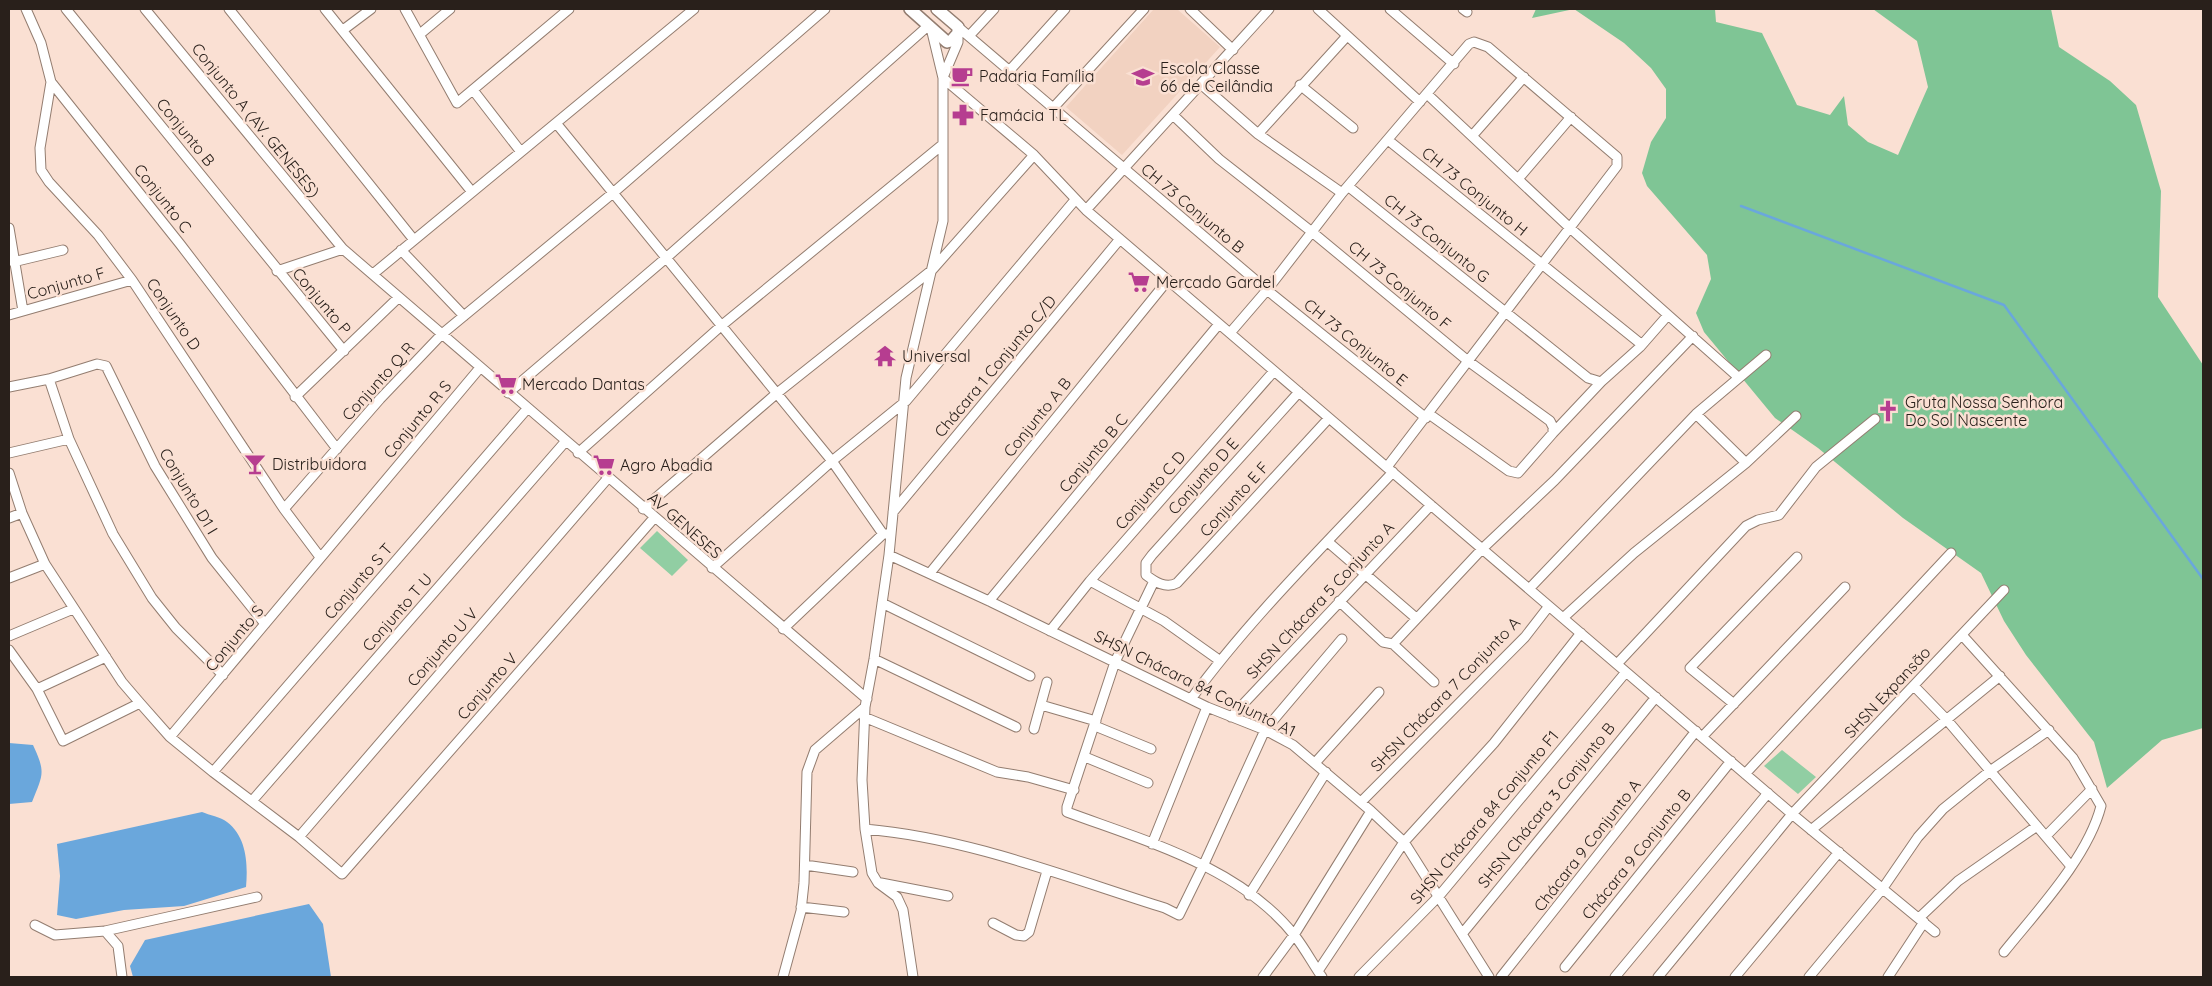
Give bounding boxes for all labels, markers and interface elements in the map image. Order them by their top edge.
street label: Conjunto A (AV. GENESES) [188,39,324,201]
place label: Escola Classe 66 de Ceilândia [1160,58,1273,96]
cafe icon: Padaria Família [949,63,975,89]
school or university icon: Escola Classe 66 de Ceilândia [1130,64,1156,90]
place label: Padaria Família [979,66,1094,86]
street label: Conjunto B [152,94,220,170]
pharmacy icon: Famácia TL [950,102,976,128]
place label: Famácia TL [980,105,1067,125]
street label: CH 73 Conjunto H [1418,142,1532,240]
street label: CH 73 Conjunto B [1137,159,1249,257]
street label: Conjunto C [130,160,196,236]
street label: CH 73 Conjunto G [1380,189,1494,287]
street label: CH 73 Conjunto F [1345,236,1455,334]
street label: Conjunto F [25,262,107,304]
street label: Conjunto P [288,264,356,338]
supermarket icon: Mercado Gardel [1126,269,1152,295]
place label: Mercado Gardel [1156,272,1275,292]
street label: Conjunto D [143,274,205,354]
street label: Chácara 1 Conjunto C/D [930,291,1060,441]
street label: CH 73 Conjunto E [1300,294,1412,390]
street label: Conjunto Q R [337,338,419,424]
temple icon: Universal [872,343,898,369]
place label: Universal [902,346,971,366]
supermarket icon: Mercado Dantas [493,371,519,397]
street label: Conjunto A B [999,373,1075,461]
place label: Mercado Dantas [522,374,645,394]
street label: Conjunto R S [379,376,455,462]
place label: Gruta Nossa Senhora Do Sol Nascente [1905,392,2063,430]
church icon: Gruta Nossa Senhora Do Sol Nascente [1875,398,1901,424]
street label: Conjunto B C [1054,410,1132,496]
street label: Conjunto D E [1163,433,1243,519]
street label: Conjunto D1 I [155,444,223,538]
street label: Conjunto C D [1110,447,1190,533]
bar icon: Distribuidora [242,451,268,477]
supermarket icon: Agro Abadia [591,452,617,478]
place label: Distribuidora [272,454,367,474]
place label: Agro Abadia [620,455,713,475]
street label: Conjunto E F [1195,457,1273,541]
street label: AV GENESES [644,487,726,563]
street label: SHSN Chácara 5 Conjunto A [1242,517,1398,683]
street label: Conjunto S T [319,539,397,623]
street label: Conjunto T U [358,569,436,655]
street label: Conjunto S [200,601,268,675]
street label: Conjunto U V [402,603,482,690]
street label: SHSN Chácara 7 Conjunto A [1366,613,1524,775]
street label: SHSN Chácara 84 Conjunto A1 [1091,625,1299,741]
street label: SHSN Expansão [1839,642,1935,742]
street label: Conjunto V [453,648,522,724]
street label: SHSN Chácara 3 Conjunto B [1473,718,1619,892]
street label: SHSN Chácara 84 Conjunto F1 [1405,726,1563,908]
street label: Chácara 9 Conjunto A [1529,775,1645,915]
street label: Chácara 9 Conjunto B [1577,785,1695,923]

